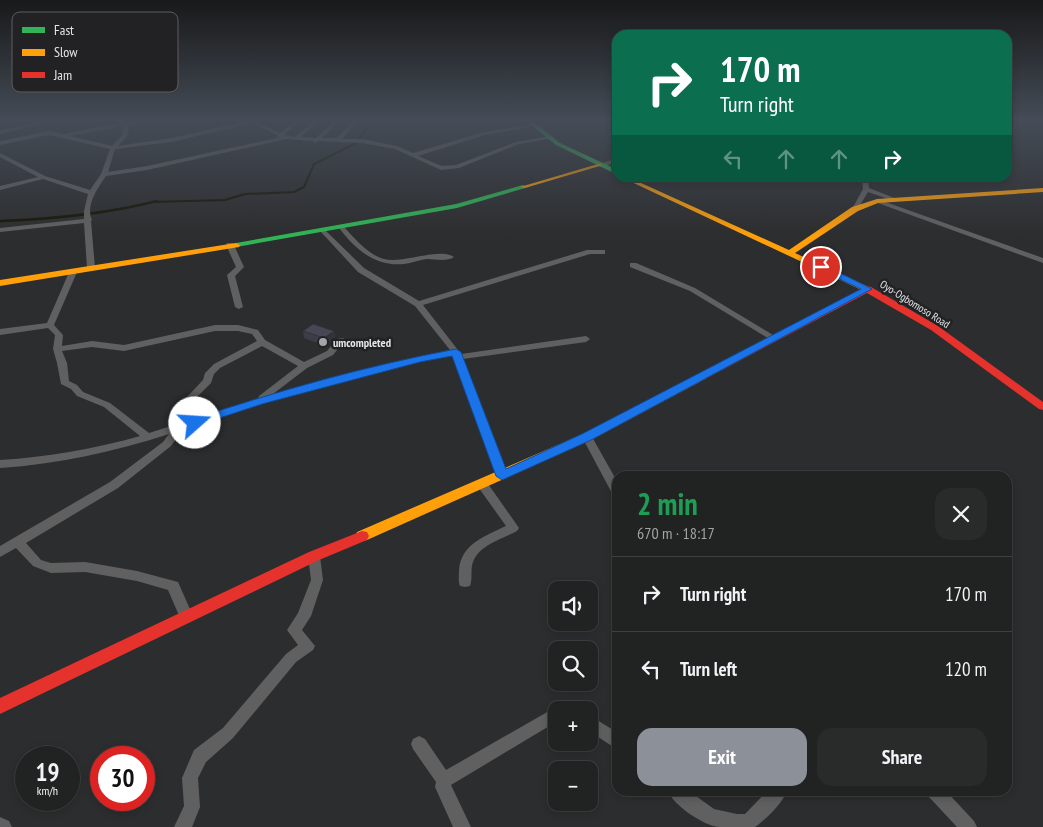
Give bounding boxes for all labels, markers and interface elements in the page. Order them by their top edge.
legend [12,12,178,92]
text: Fast [54,21,74,39]
text: Slow [54,43,78,61]
text: 170 m [720,46,801,92]
icon: right [637,50,702,115]
text: Jam [53,66,72,84]
text: Turn right [720,90,794,118]
icon: left [719,145,747,173]
icon: ahead [772,145,800,173]
icon: ahead [825,145,853,173]
icon: right [878,145,906,173]
pin [800,246,842,288]
icon: arrive [807,253,835,281]
street label: Oyo-Ogbomoso Road [877,277,953,331]
place label: umcompleted [333,335,391,350]
marker: umcompleted [317,336,329,348]
position arrow [168,396,220,448]
text: 2 min [637,484,698,523]
button: close [935,488,987,540]
text: 670 m · 18:17 [637,523,715,543]
icon: right [637,580,665,608]
map controls [548,581,598,811]
button: sound [548,581,598,631]
text: Turn right [680,582,746,606]
text: 170 m [945,582,987,606]
button: search [548,641,598,691]
icon: left [637,655,665,683]
text: Turn left [680,657,737,681]
text: 120 m [945,657,987,681]
button: + [548,701,598,751]
button: Exit [637,728,807,786]
button: Share [817,728,987,786]
speed limit sign: 30 [90,746,155,811]
text: 19 [36,756,59,788]
button: − [548,761,598,811]
text: km/h [37,783,58,798]

